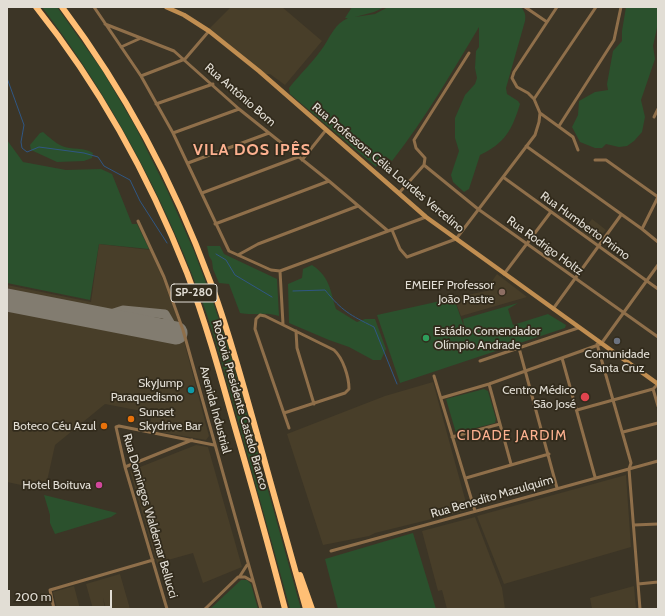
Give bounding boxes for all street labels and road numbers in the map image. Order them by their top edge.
street label: Rua Antônio Bom [202,60,278,130]
street label: Rua Professora Célia Lourdes Vercelino [309,100,467,236]
street label: Rua Humberto Primo [537,189,633,263]
street label: Rua Rodrigo Holtz [504,213,586,279]
road number: SP-280 [171,284,217,302]
street label: Rodovia Presidente Castelo Branco [209,319,271,491]
street label: Avenida Industrial [196,365,234,455]
street label: Rua Domingos Waldemar Bellucci [120,432,180,600]
street label: Rua Benedito Mazulquim [429,473,555,521]

